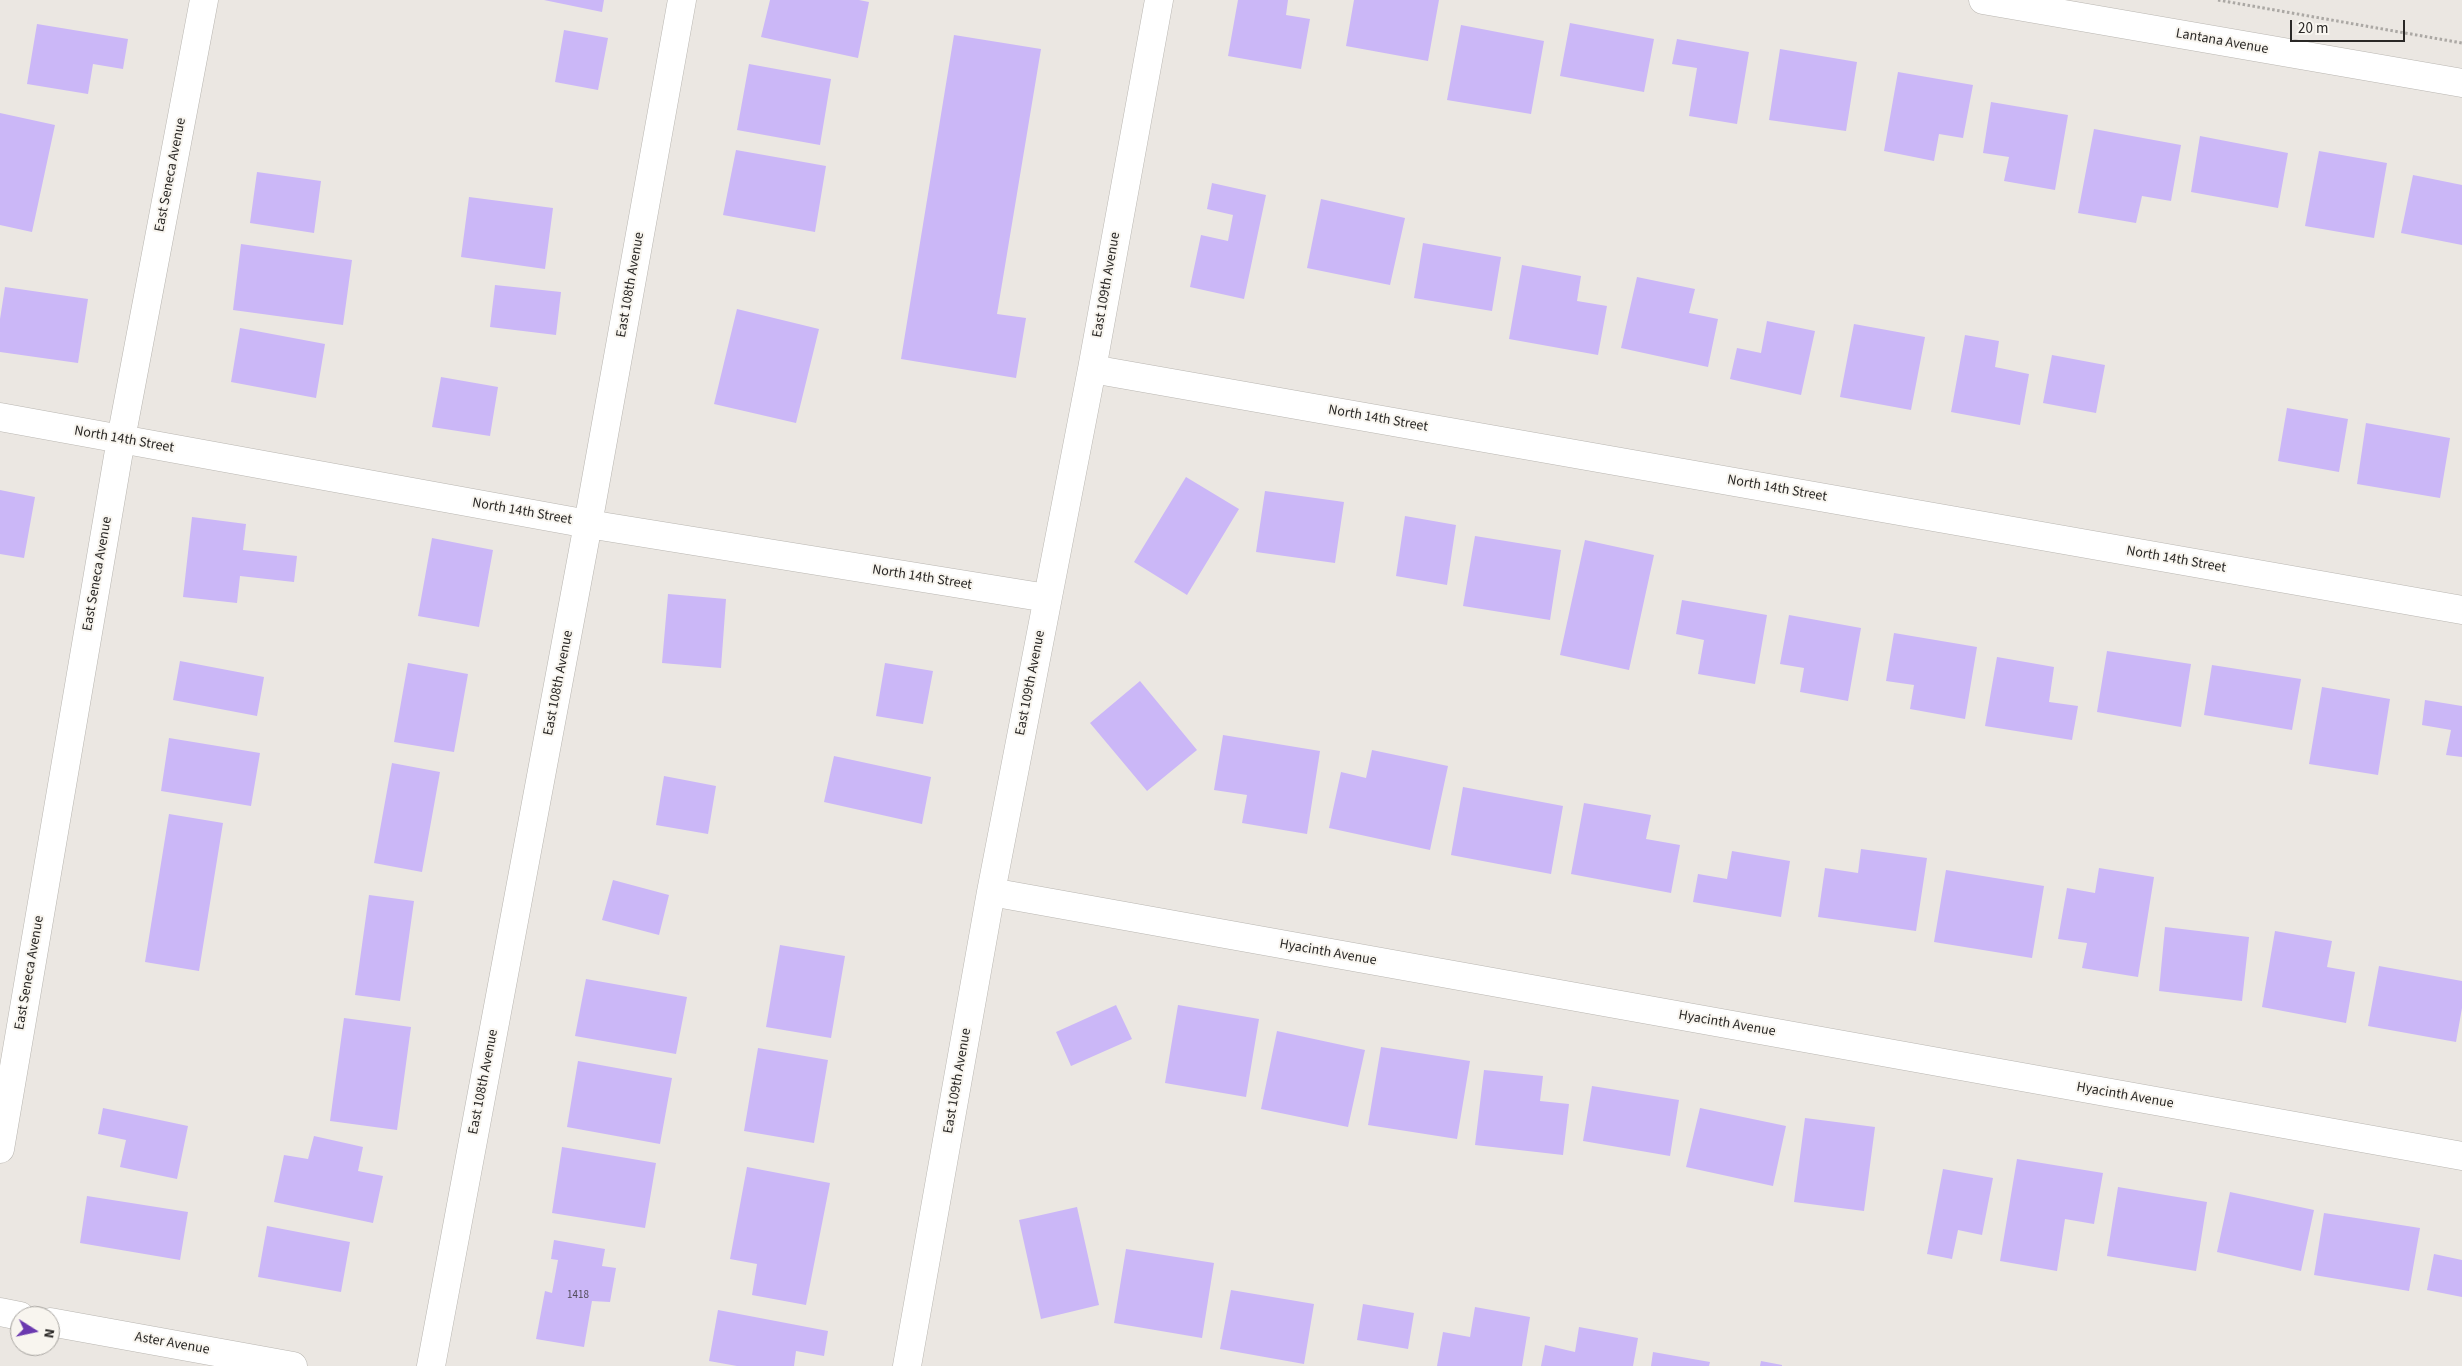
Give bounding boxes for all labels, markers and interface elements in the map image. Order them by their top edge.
scale bar [2292,10,2407,42]
text: 20 m [2298,18,2328,39]
street label: Lantana Avenue [2174,26,2270,58]
street label: East Seneca Avenue [152,117,190,233]
street label: East 108th Avenue [613,231,649,339]
street label: East 109th Avenue [1089,231,1125,339]
street label: North 14th Street [1327,402,1429,436]
street label: North 14th Street [73,423,175,457]
street label: North 14th Street [1726,472,1828,506]
street label: North 14th Street [471,495,573,529]
street label: East Seneca Avenue [80,516,116,632]
street label: North 14th Street [2125,543,2227,577]
street label: North 14th Street [871,562,973,594]
street label: East 108th Avenue [541,629,577,737]
street label: East 109th Avenue [1013,629,1049,737]
street label: East Seneca Avenue [12,915,48,1031]
street label: Hyacinth Avenue [1278,936,1378,970]
street label: Hyacinth Avenue [1677,1007,1777,1041]
street label: East 109th Avenue [940,1027,976,1135]
street label: East 108th Avenue [466,1028,502,1136]
street label: Hyacinth Avenue [2075,1079,2175,1113]
house number: 1418 [567,1289,589,1303]
north arrow [10,1306,60,1356]
text: N [38,1327,59,1340]
street label: Aster Avenue [133,1329,211,1359]

